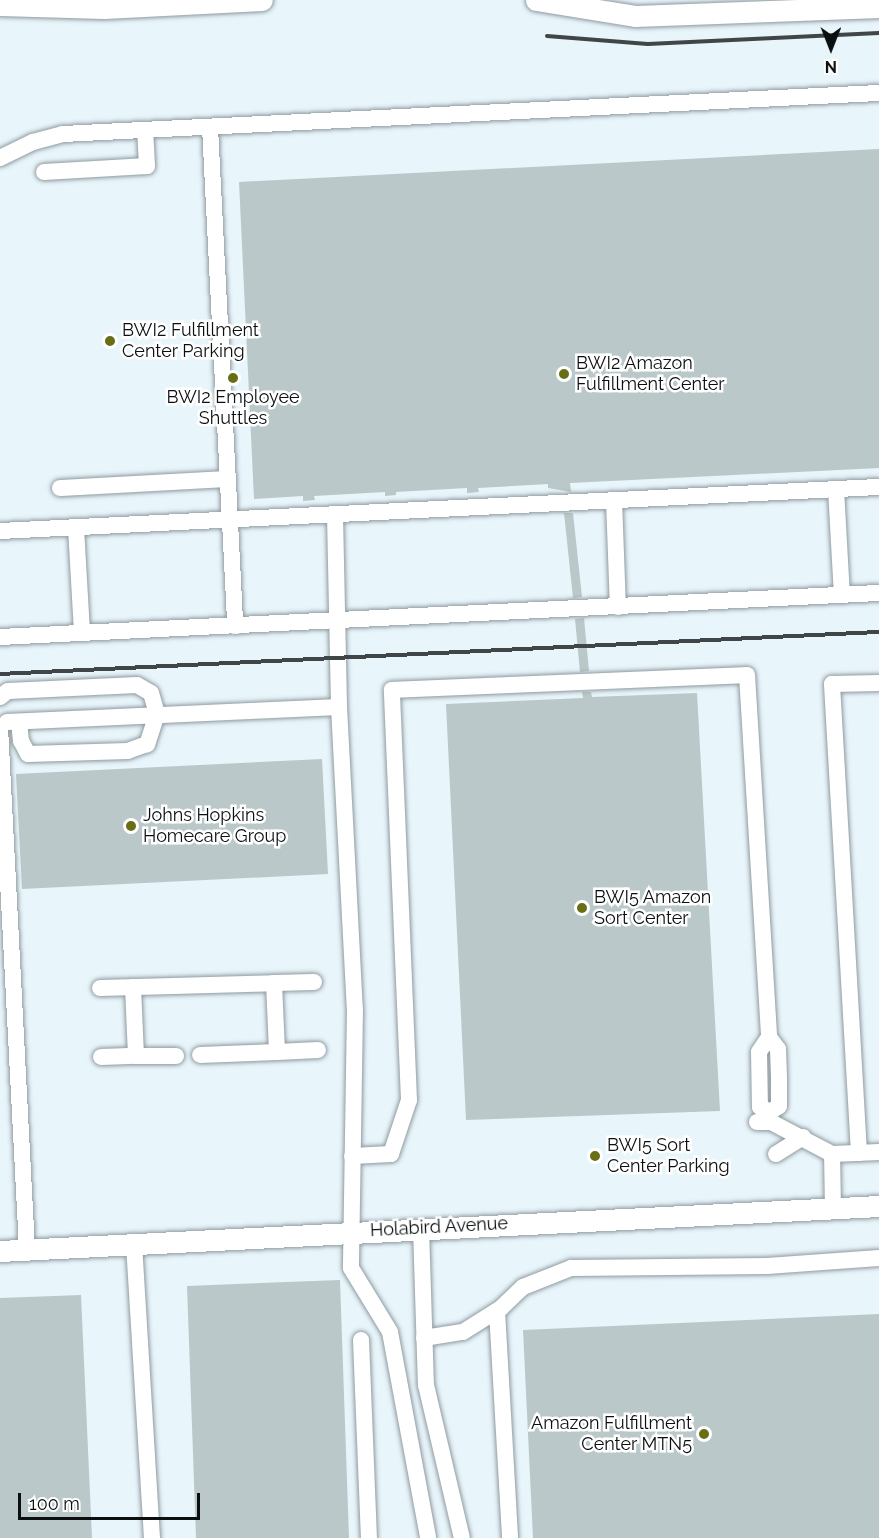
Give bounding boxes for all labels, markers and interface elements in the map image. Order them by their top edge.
north arrow [801,18,861,78]
text: N [825,57,837,76]
place label: BWI2 Fulfillment Center Parking [122,320,259,362]
marker: BWI2 Fulfillment Center Parking [103,334,117,348]
place label: BWI2 Amazon Fulfillment Center [576,353,725,395]
marker: BWI2 Amazon Fulfillment Center [557,367,571,381]
marker: BWI2 Employee Shuttles [226,371,240,385]
place label: BWI2 Employee Shuttles [166,387,300,430]
place label: Johns Hopkins Homecare Group [143,805,286,848]
marker: Johns Hopkins Homecare Group [124,819,138,833]
place label: BWI5 Amazon Sort Center [594,887,712,930]
marker: BWI5 Amazon Sort Center [575,901,589,915]
place label: BWI5 Sort Center Parking [607,1135,730,1178]
marker: BWI5 Sort Center Parking [588,1149,602,1163]
street label: Holabird Avenue [369,1213,509,1241]
place label: Amazon Fulfillment Center MTN5 [531,1413,692,1456]
marker: Amazon Fulfillment Center MTN5 [697,1427,711,1441]
scale bar [21,1481,202,1519]
text: 100 m [29,1493,80,1514]

